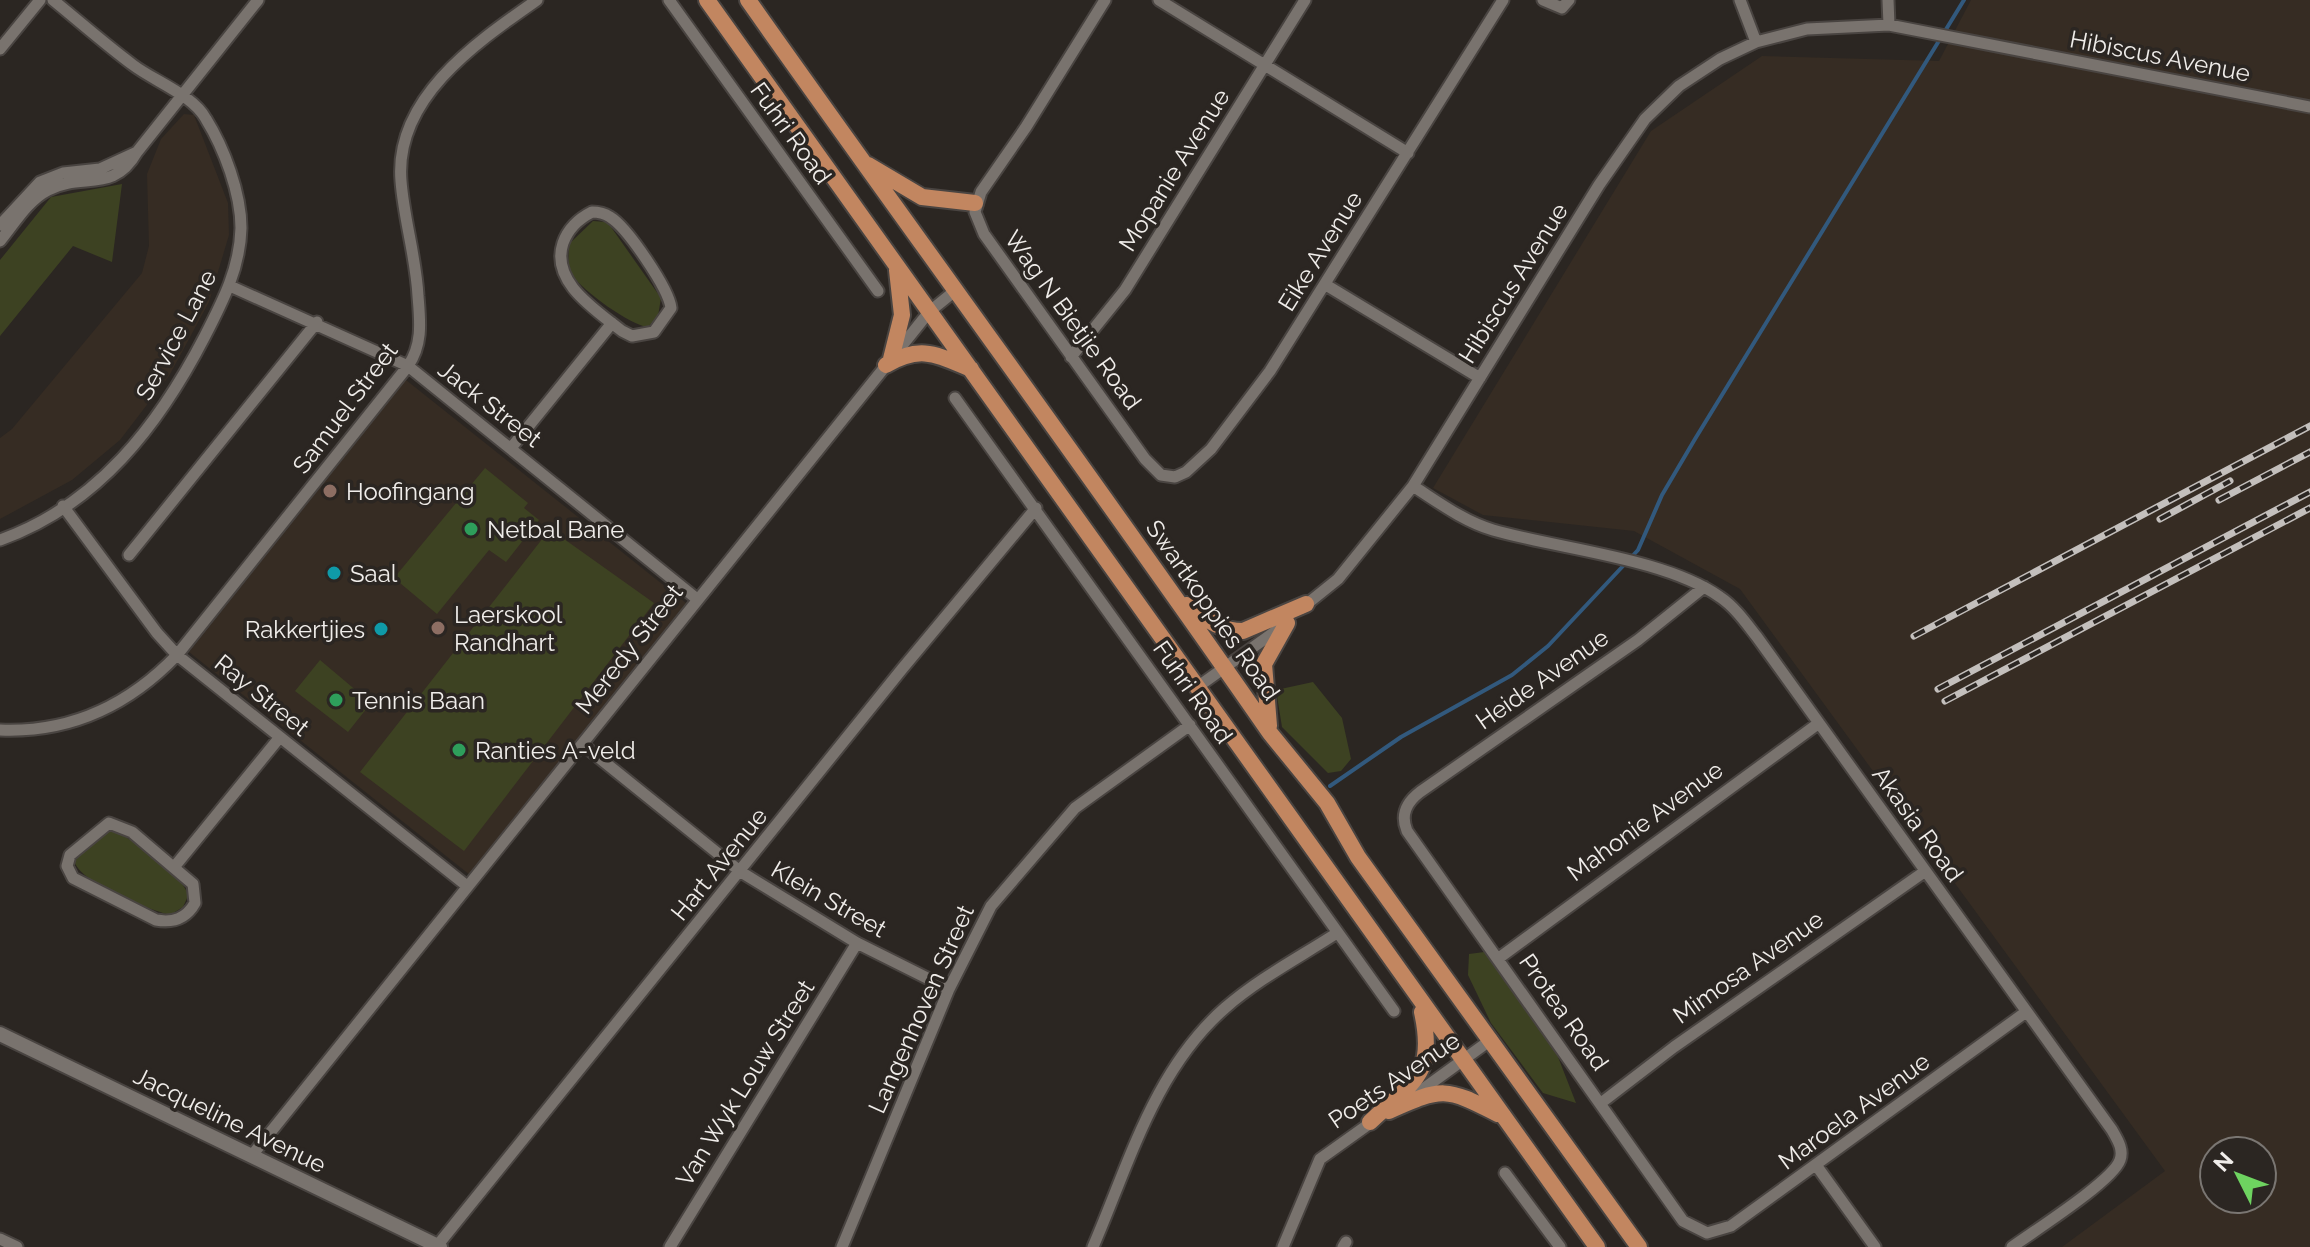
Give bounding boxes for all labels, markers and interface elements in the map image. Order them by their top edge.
street label: Hibiscus Avenue [2067,24,2253,88]
street label: Fuhri Road [744,76,838,190]
street label: Mopanie Avenue [1112,83,1236,257]
street label: Eike Avenue [1272,186,1368,316]
street label: Hibiscus Avenue [1452,198,1574,368]
street label: Wag N Bietjie Road [998,225,1148,415]
street label: Service Lane [130,265,222,405]
street label: Samuel Street [286,337,404,479]
street label: Jack Street [433,355,547,453]
place label: Hoofingang [346,477,475,506]
marker: Hoofingang [321,482,339,500]
street label: Swartkoppies Road [1140,514,1286,706]
place label: Netbal Bane [487,515,624,544]
marker: Netbal Bane [462,520,480,538]
place label: Saal [350,559,398,588]
marker: Saal [325,564,343,582]
street label: Meredy Street [569,578,689,720]
place label: Laerskool Randhart [454,600,563,657]
place label: Rakkertjies [245,615,365,644]
marker: Laerskool Randhart [429,619,447,637]
marker: Rakkertjies [372,620,390,638]
street label: Heide Avenue [1470,623,1614,735]
street label: Fuhri Road [1147,635,1239,749]
street label: Ray Street [209,648,315,742]
place label: Tennis Baan [352,686,485,715]
marker: Tennis Baan [327,691,345,709]
place label: Ranties A-veld [475,736,636,765]
marker: Ranties A-veld [450,741,468,759]
street label: Mahonie Avenue [1562,755,1728,887]
street label: Akasia Road [1866,761,1970,887]
street label: Hart Avenue [665,802,773,926]
street label: Klein Street [766,854,892,944]
street label: Langenhoven Street [862,900,980,1118]
street label: Mimosa Avenue [1667,904,1829,1030]
street label: Protea Road [1513,948,1615,1076]
street label: Van Wyk Louw Street [670,974,820,1192]
street label: Poets Avenue [1323,1025,1465,1135]
street label: Maroela Avenue [1773,1046,1935,1176]
street label: Jacqueline Avenue [129,1061,331,1179]
north arrow [2198,1135,2278,1215]
text: N [2208,1147,2238,1177]

